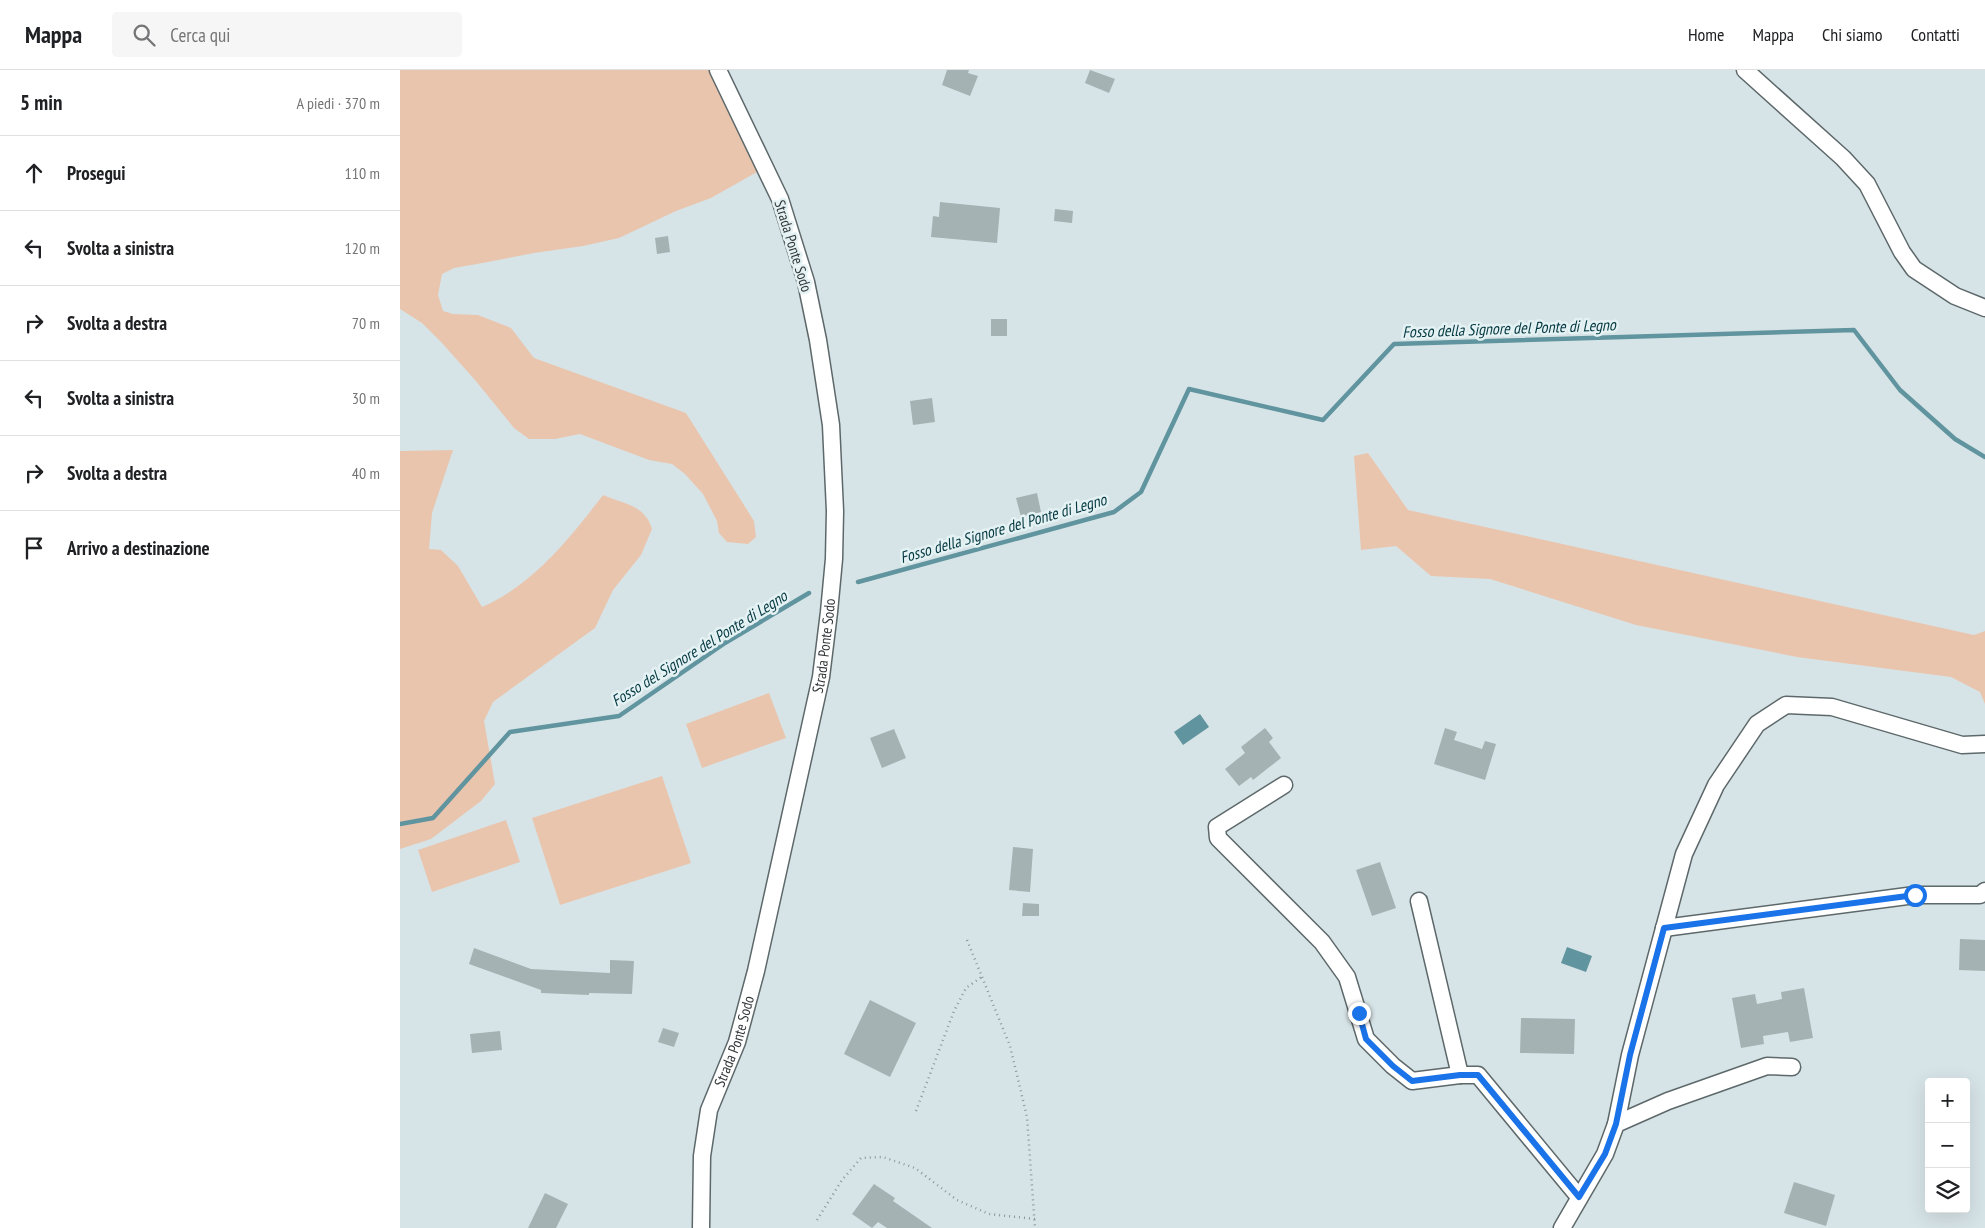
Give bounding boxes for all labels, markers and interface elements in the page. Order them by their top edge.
search box [112,12,462,57]
text: Mappa [25,19,82,50]
icon: search [130,21,158,49]
text: Cerca qui [170,23,230,47]
text: Home [1688,23,1725,46]
text: Mappa [1753,23,1794,46]
text: Chi siamo [1822,23,1883,46]
text: Contatti [1911,23,1960,46]
text: 5 min [20,89,62,116]
text: A piedi · 370 m [297,93,380,113]
icon: ahead [20,159,48,187]
text: Prosegui [67,161,126,185]
text: 110 m [345,163,380,183]
street label: Strada Ponte Sodo [771,198,816,294]
icon: left [20,234,48,262]
text: Svolta a sinistra [67,236,174,260]
text: 120 m [345,238,380,258]
icon: right [20,309,48,337]
text: Svolta a destra [67,311,167,335]
text: 70 m [352,313,380,333]
water label: Fosso della Signore del Ponte di Legno [1402,314,1617,342]
icon: left [20,384,48,412]
text: Svolta a sinistra [67,386,174,410]
text: 30 m [352,388,380,408]
icon: right [20,459,48,487]
text: Svolta a destra [67,461,167,485]
text: 40 m [352,463,380,483]
water label: Fosso della Signore del Ponte di Legno [898,489,1109,567]
icon: arrive [20,534,48,562]
text: Arrivo a destinazione [67,536,210,560]
water label: Fosso del Signore del Ponte di Legno [607,585,792,710]
street label: Strada Ponte Sodo [808,598,839,695]
route start [1904,884,1927,907]
street label: Strada Ponte Sodo [710,994,758,1089]
route end [1348,1002,1371,1025]
map controls [1925,1078,1970,1213]
button: + [1925,1078,1970,1123]
button: − [1925,1123,1970,1168]
button: layers [1925,1168,1970,1213]

